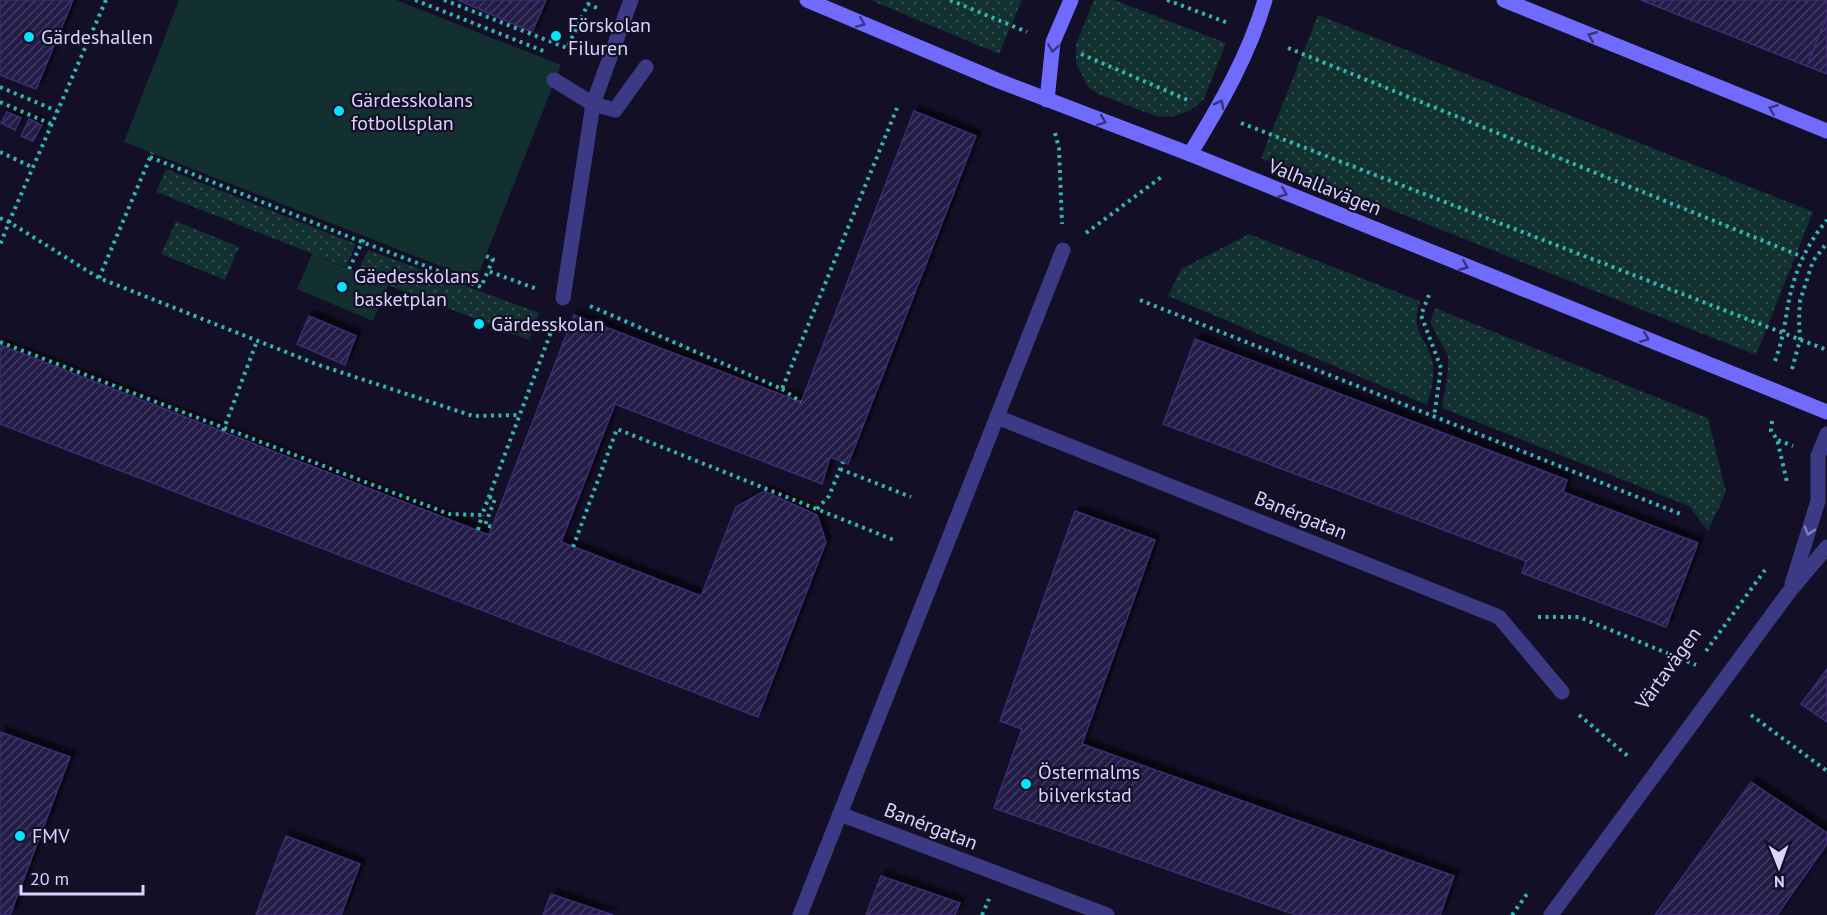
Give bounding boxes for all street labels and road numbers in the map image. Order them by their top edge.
street label: Valhallavägen [1264,152,1385,222]
street label: Banérgatan [1251,485,1351,545]
street label: Värtavägen [1629,622,1707,715]
street label: Banérgatan [881,796,981,856]

